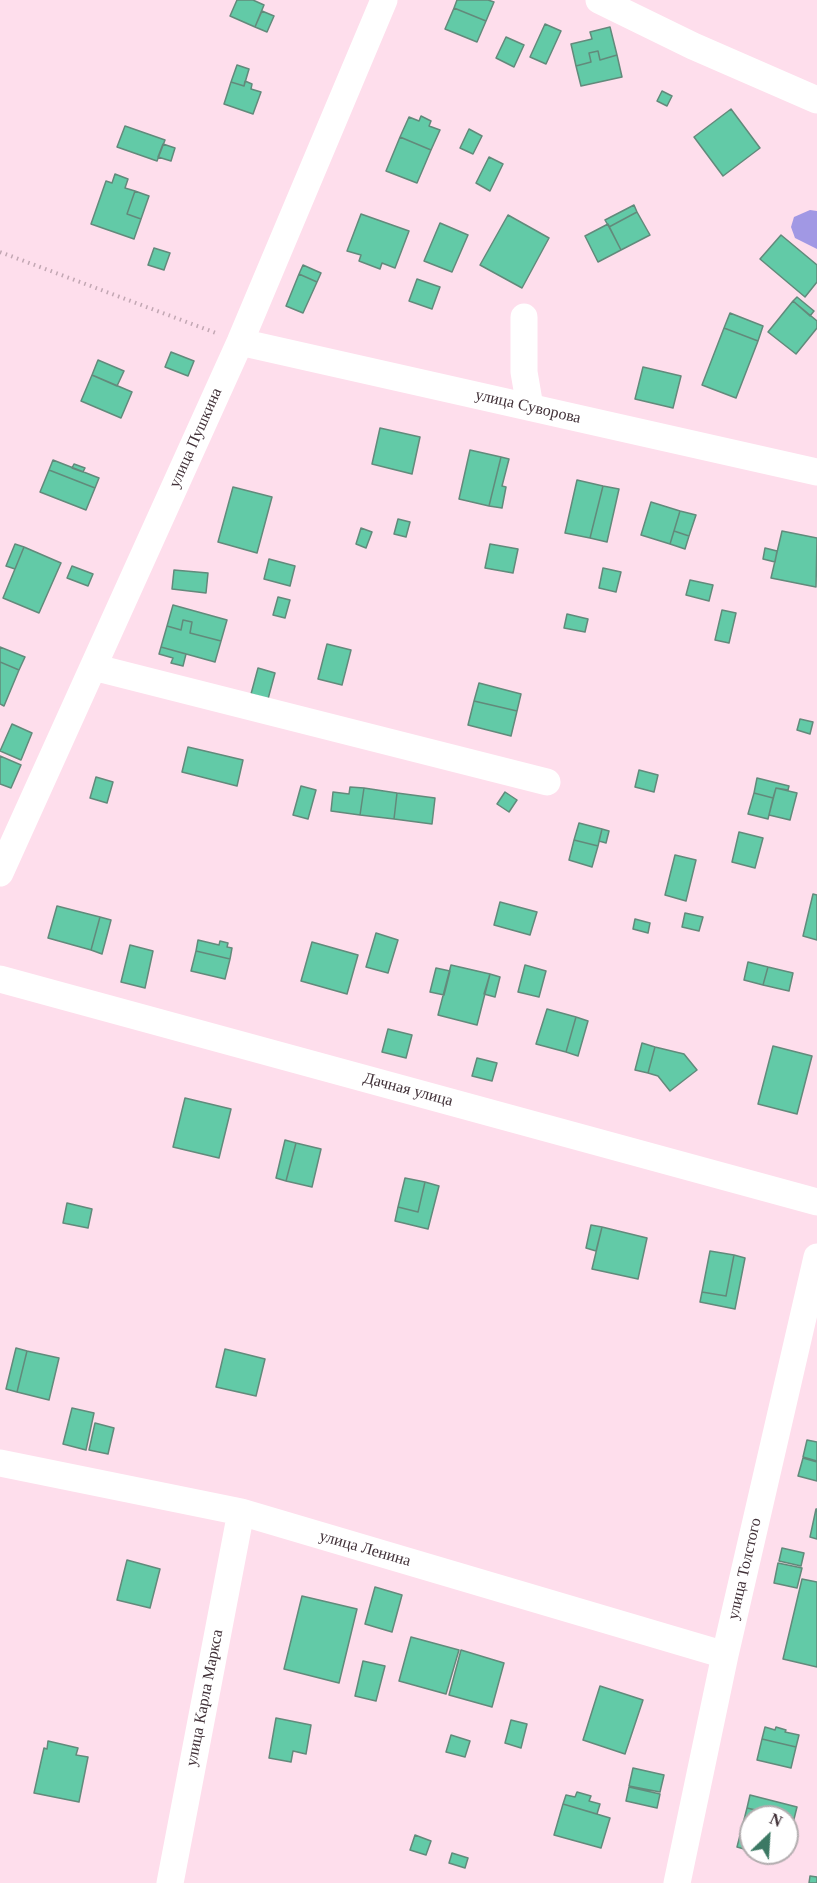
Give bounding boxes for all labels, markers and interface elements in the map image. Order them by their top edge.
street label: улица Пушкина [165,385,227,491]
street label: улица Суворова [473,386,583,428]
street label: Дачная улица [361,1069,455,1111]
street label: улица Толстого [724,1516,766,1622]
street label: улица Ленина [317,1527,413,1571]
street label: улица Карла Маркса [182,1628,228,1768]
north arrow [739,1805,799,1865]
text: N [767,1810,785,1830]

